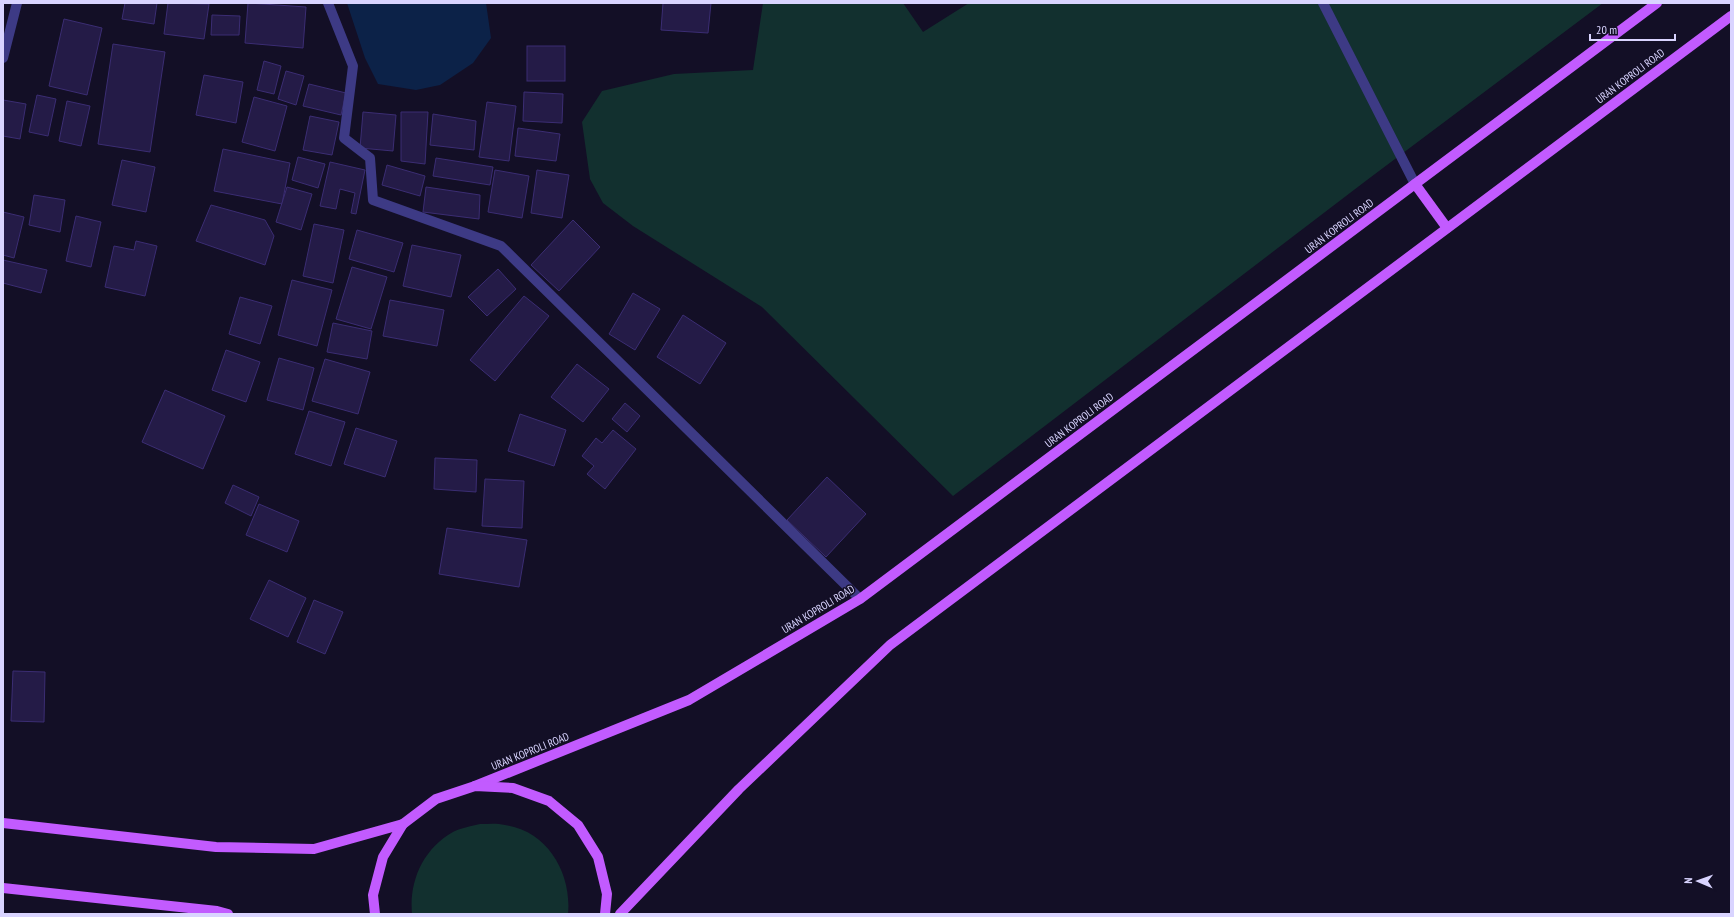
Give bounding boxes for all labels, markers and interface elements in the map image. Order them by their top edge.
scale bar [1590,16,1675,42]
text: 20 m [1596,22,1617,37]
street label: URAN KOPROLI ROAD [1593,45,1667,106]
street label: URAN KOPROLI ROAD [1302,195,1376,256]
street label: URAN KOPROLI ROAD [1042,389,1116,450]
street label: URAN KOPROLI ROAD [779,582,857,636]
street label: URAN KOPROLI ROAD [489,729,571,773]
north arrow [1678,861,1718,901]
text: N [1681,877,1695,884]

